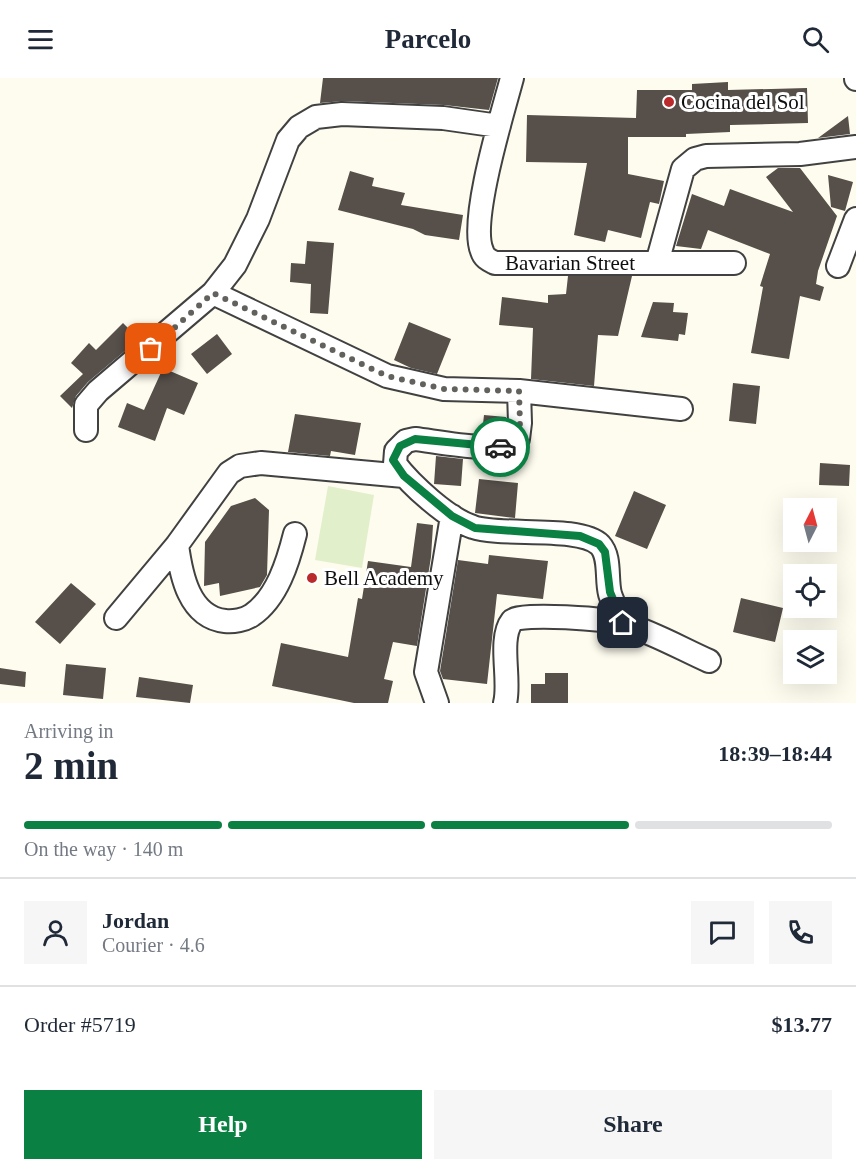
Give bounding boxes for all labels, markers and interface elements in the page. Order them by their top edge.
icon: menu [24,23,57,56]
icon: search [799,23,832,56]
text: Parcelo [385,24,471,54]
place label: Cocina del Sol [681,90,805,114]
marker: Cocina del Sol [662,95,676,109]
street label: Bavarian Street [505,251,635,275]
pin [125,323,176,374]
icon: bag [134,332,167,365]
courier [470,417,530,477]
icon: car [484,431,517,464]
north arrow [783,498,837,552]
map controls [783,498,837,684]
button: locate [783,564,837,618]
place label: Bell Academy [324,566,444,590]
marker: Bell Academy [305,571,319,585]
pin [597,597,648,648]
icon: home [606,606,639,639]
button: layers [783,630,837,684]
text: Arriving in [24,720,113,742]
text: 18:39–18:44 [718,741,832,766]
text: 2 min [24,744,118,787]
text: On the way · 140 m [24,838,183,860]
button: person [24,901,87,964]
button: chat [691,901,754,964]
button: phone [769,901,832,964]
text: Jordan [102,908,169,933]
text: Courier · 4.6 [102,934,205,956]
text: Order #5719 [24,1012,136,1037]
text: $13.77 [772,1012,832,1037]
button: Help [24,1090,422,1159]
button: Share [434,1090,832,1159]

